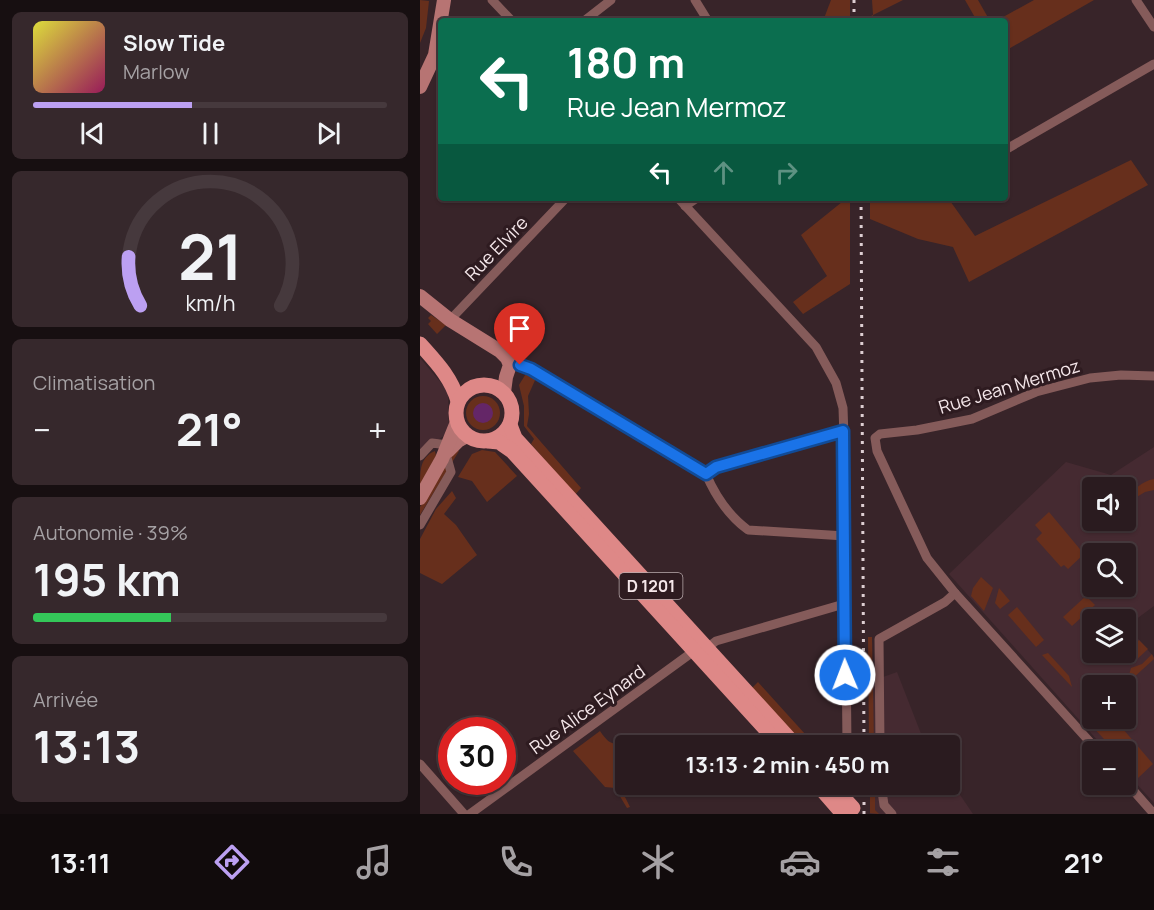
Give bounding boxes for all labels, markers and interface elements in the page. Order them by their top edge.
text: Slow Tide [123,28,225,58]
text: 180 m [567,33,685,91]
icon: left [468,42,546,120]
text: Marlow [123,58,190,85]
text: Rue Jean Mermoz [567,88,786,125]
icon: previous [76,117,109,150]
icon: pause [194,117,227,150]
icon: next [312,117,345,150]
icon: left [644,156,677,189]
icon: ahead [707,156,740,189]
icon: right [770,156,803,189]
street label: Rue Elvire [459,211,533,285]
text: 21 [178,213,242,299]
text: km/h [185,288,235,317]
pin [494,303,545,365]
icon: arrive [503,312,536,345]
street label: Rue Jean Mermoz [936,353,1082,419]
text: Climatisation [33,369,155,396]
text: 21° [176,398,243,460]
text: − [33,407,51,452]
text: + [368,407,387,452]
map controls [1082,477,1136,795]
button: sound [1082,477,1136,531]
text: Autonomie · 39% [33,519,188,546]
button: search [1082,543,1136,597]
text: 195 km [33,548,181,610]
road number: D 1201 [620,573,682,599]
button: layers [1082,609,1136,663]
position arrow [813,643,877,707]
street label: Rue Alice Eynard [524,659,650,759]
button: + [1082,675,1136,729]
text: Arrivée [33,686,98,713]
text: 13:13 [33,715,140,777]
speed limit sign: 30 [438,717,516,795]
button: − [1082,741,1136,795]
text: 13:13 · 2 min · 450 m [686,750,889,780]
icon: directions [211,841,253,883]
icon: music [353,841,395,883]
icon: phone [495,841,537,883]
icon: climate [637,841,679,883]
icon: car [779,841,821,883]
icon: filters [922,841,964,883]
text: 13:11 [50,844,111,881]
text: 21° [1064,844,1104,881]

